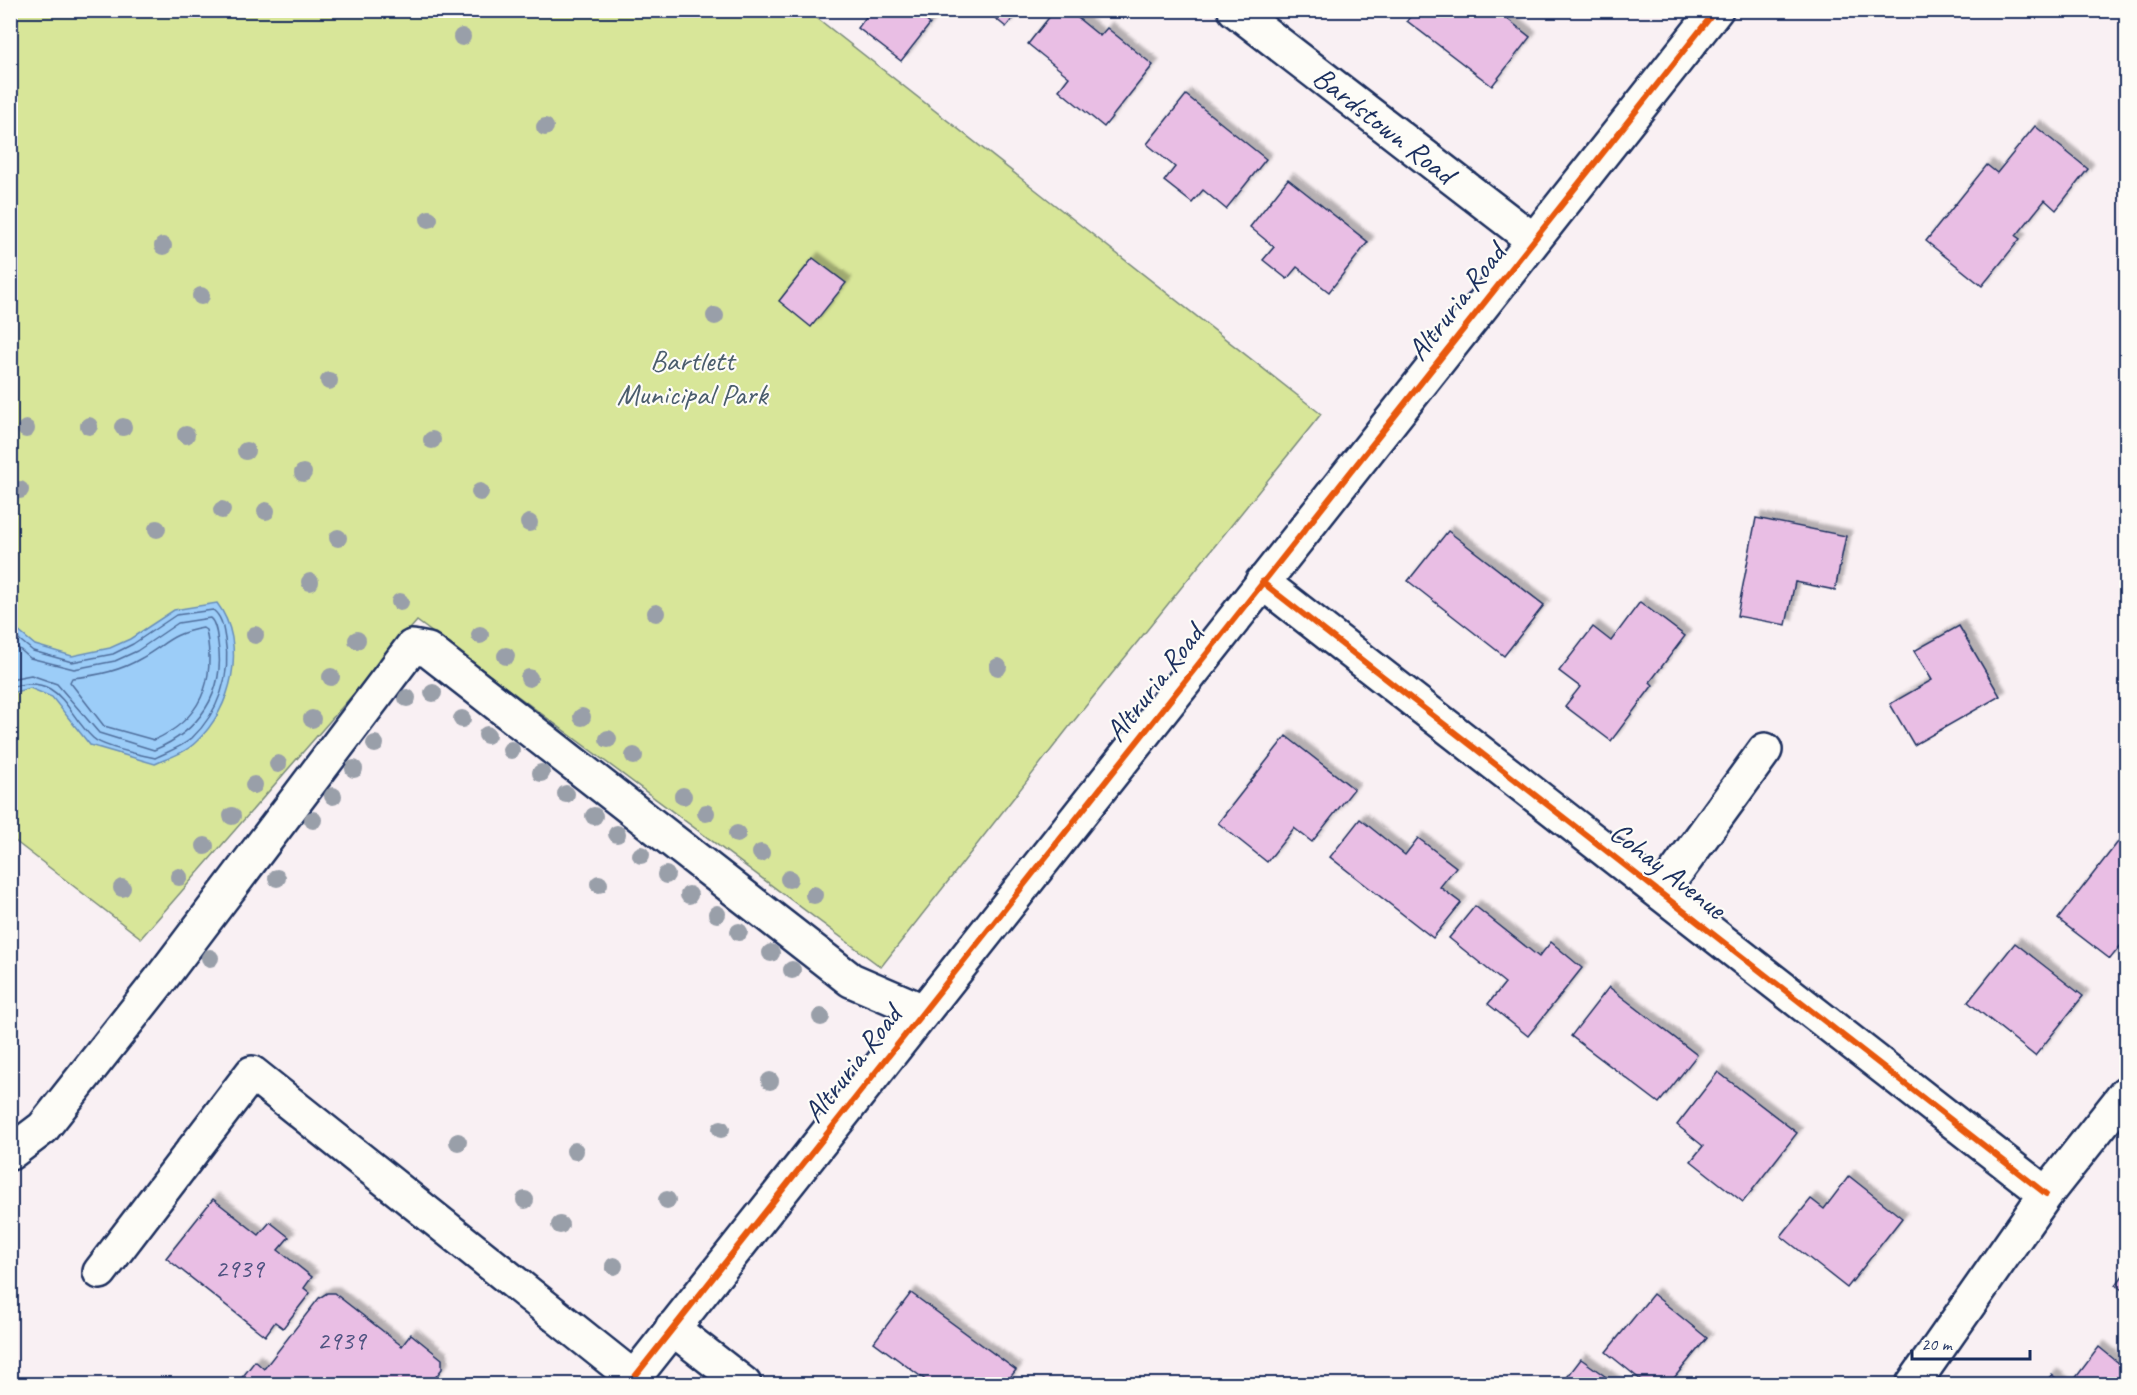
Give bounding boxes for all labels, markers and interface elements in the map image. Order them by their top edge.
street label: Bardstown Road [1305,58,1466,195]
street label: Altruria Road [1398,233,1516,368]
park label: Bartlett Municipal Park [617,341,769,413]
street label: Altruria Road [1096,614,1214,749]
street label: Cohay Avenue [1602,813,1735,929]
street label: Altruria Road [794,995,912,1130]
house number: 2939 [215,1251,265,1285]
house number: 2939 [317,1323,367,1357]
scale bar [1912,1323,2030,1361]
text: 20 m [1921,1333,1954,1355]

